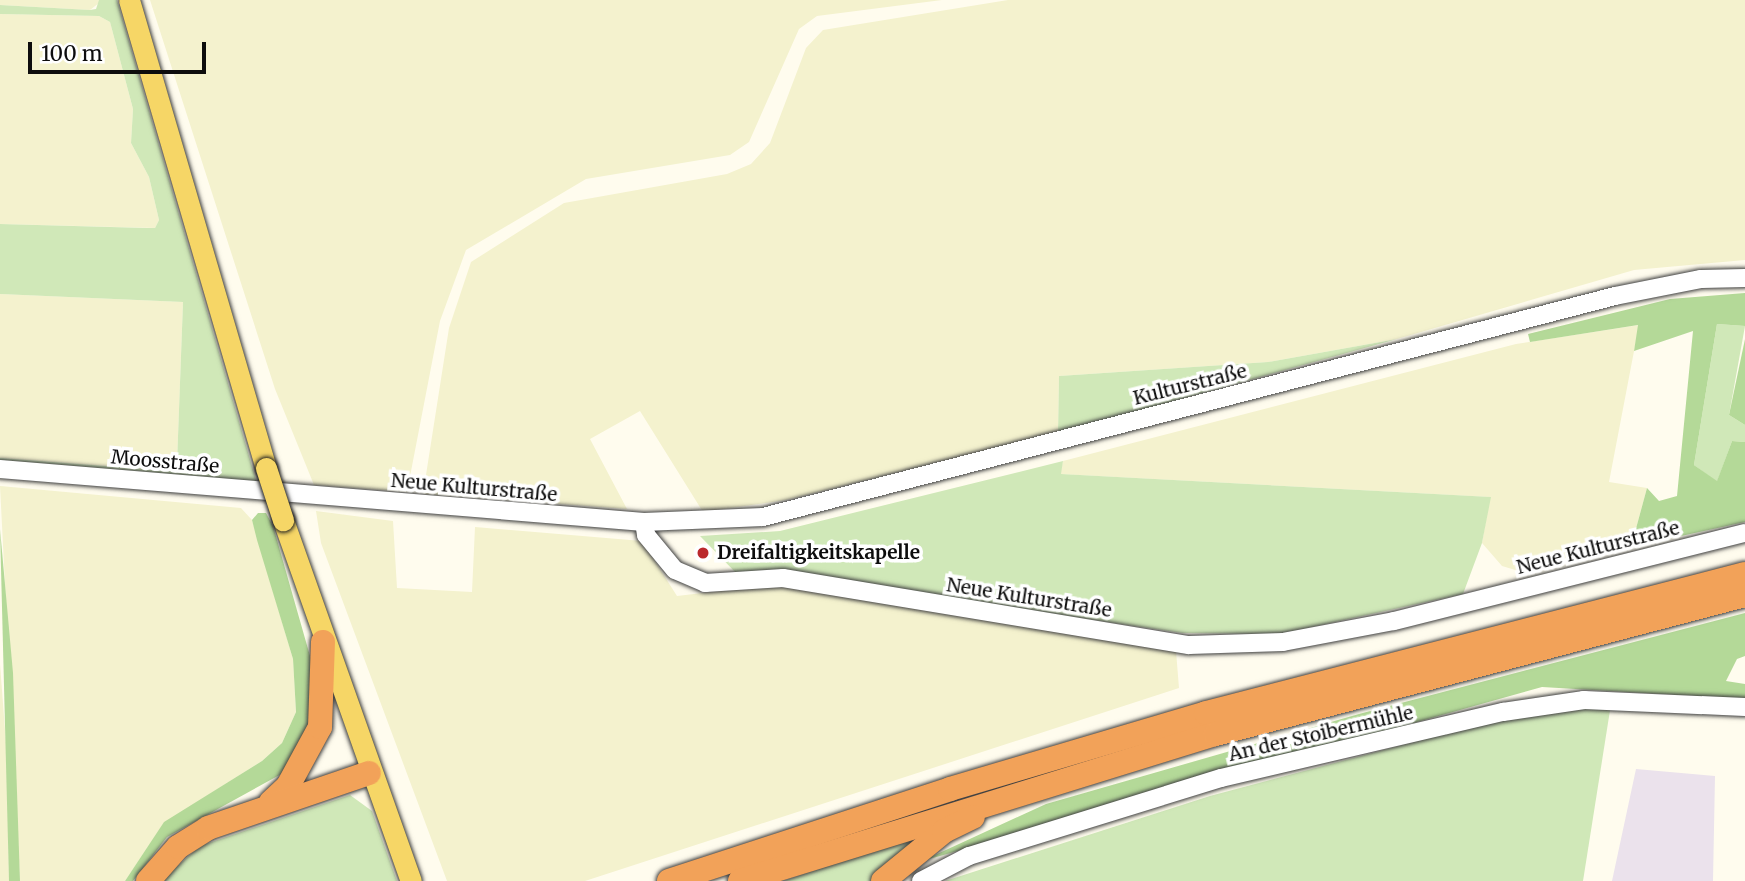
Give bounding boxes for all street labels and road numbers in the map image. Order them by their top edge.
street label: Kulturstraße [1131,360,1249,410]
street label: Moosstraße [110,446,220,478]
street label: Neue Kulturstraße [390,469,558,507]
street label: Neue Kulturstraße [1514,517,1682,579]
street label: Neue Kulturstraße [945,574,1113,622]
street label: An der Stoibermühle [1226,702,1416,766]

